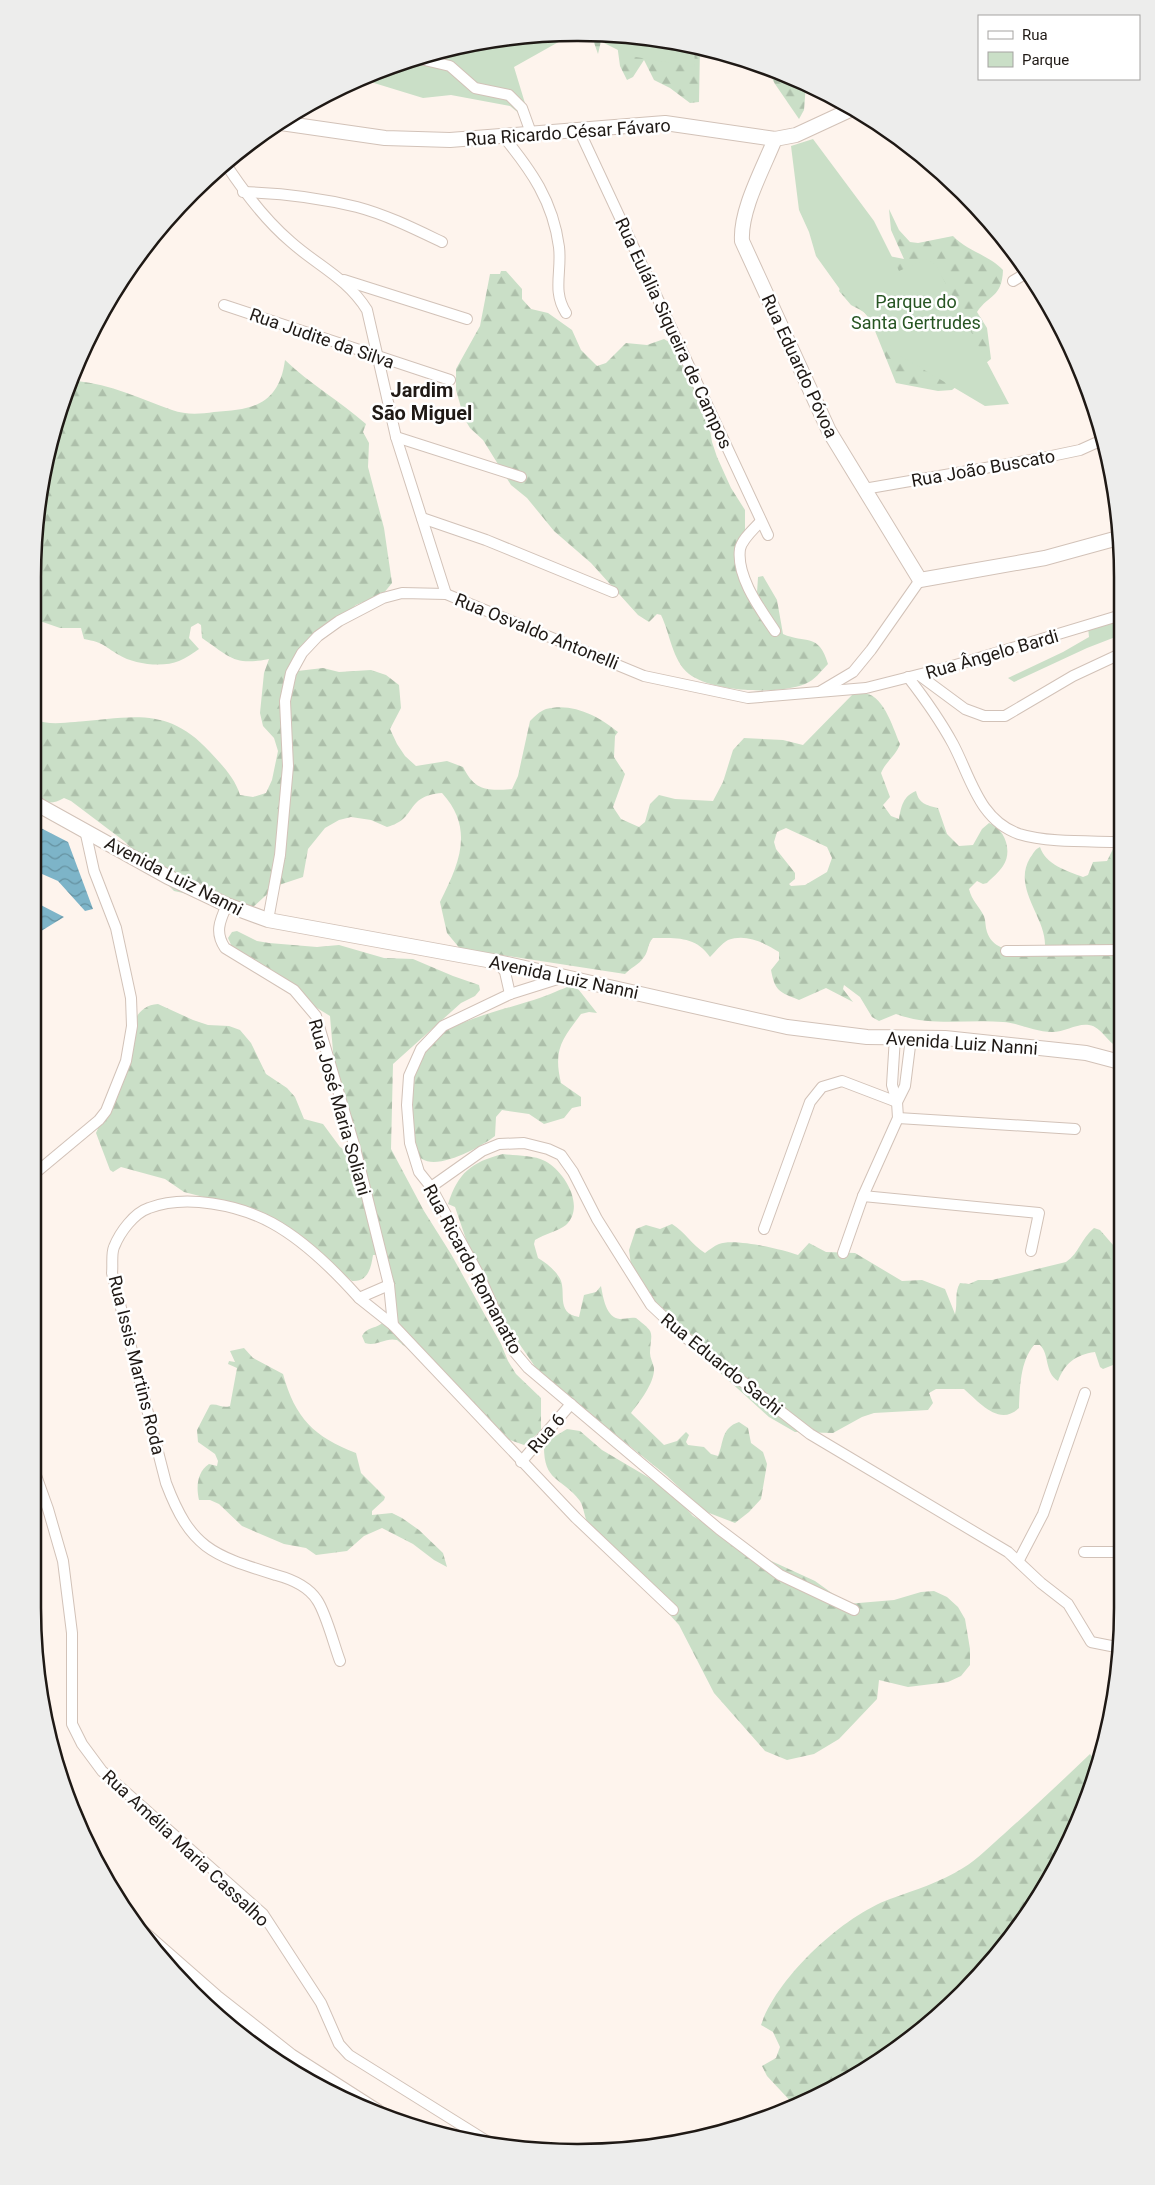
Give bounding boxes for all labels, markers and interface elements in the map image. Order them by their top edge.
legend [978,15,1140,80]
text: Rua [1022,26,1048,44]
text: Parque [1022,51,1069,69]
street label: Rua Ricardo César Fávaro [465,114,671,150]
street label: Rua Eulália Siqueira de Campos [611,214,737,452]
street label: Rua Eduardo Póvoa [758,291,842,441]
park label: Parque do Santa Gertrudes [851,291,981,333]
street label: Rua Judite da Silva [247,303,397,373]
district label: Jardim São Miguel [372,378,472,425]
street label: Rua João Buscato [909,445,1057,491]
street label: Rua Osvaldo Antonelli [452,589,622,673]
street label: Rua Ângelo Bardi [923,625,1061,683]
street label: Avenida Luiz Nanni [101,832,247,920]
street label: Avenida Luiz Nanni [487,951,641,1003]
street label: Rua José Maria Soliani [305,1016,375,1198]
street label: Avenida Luiz Nanni [885,1027,1039,1059]
street label: Rua Ricardo Romanatto [419,1180,527,1358]
street label: Rua Issis Martins Roda [105,1273,169,1457]
street label: Rua Eduardo Sachi [657,1309,787,1419]
street label: Rua 6 [523,1409,569,1457]
street label: Rua Amélia Maria Cassalho [98,1765,274,1931]

